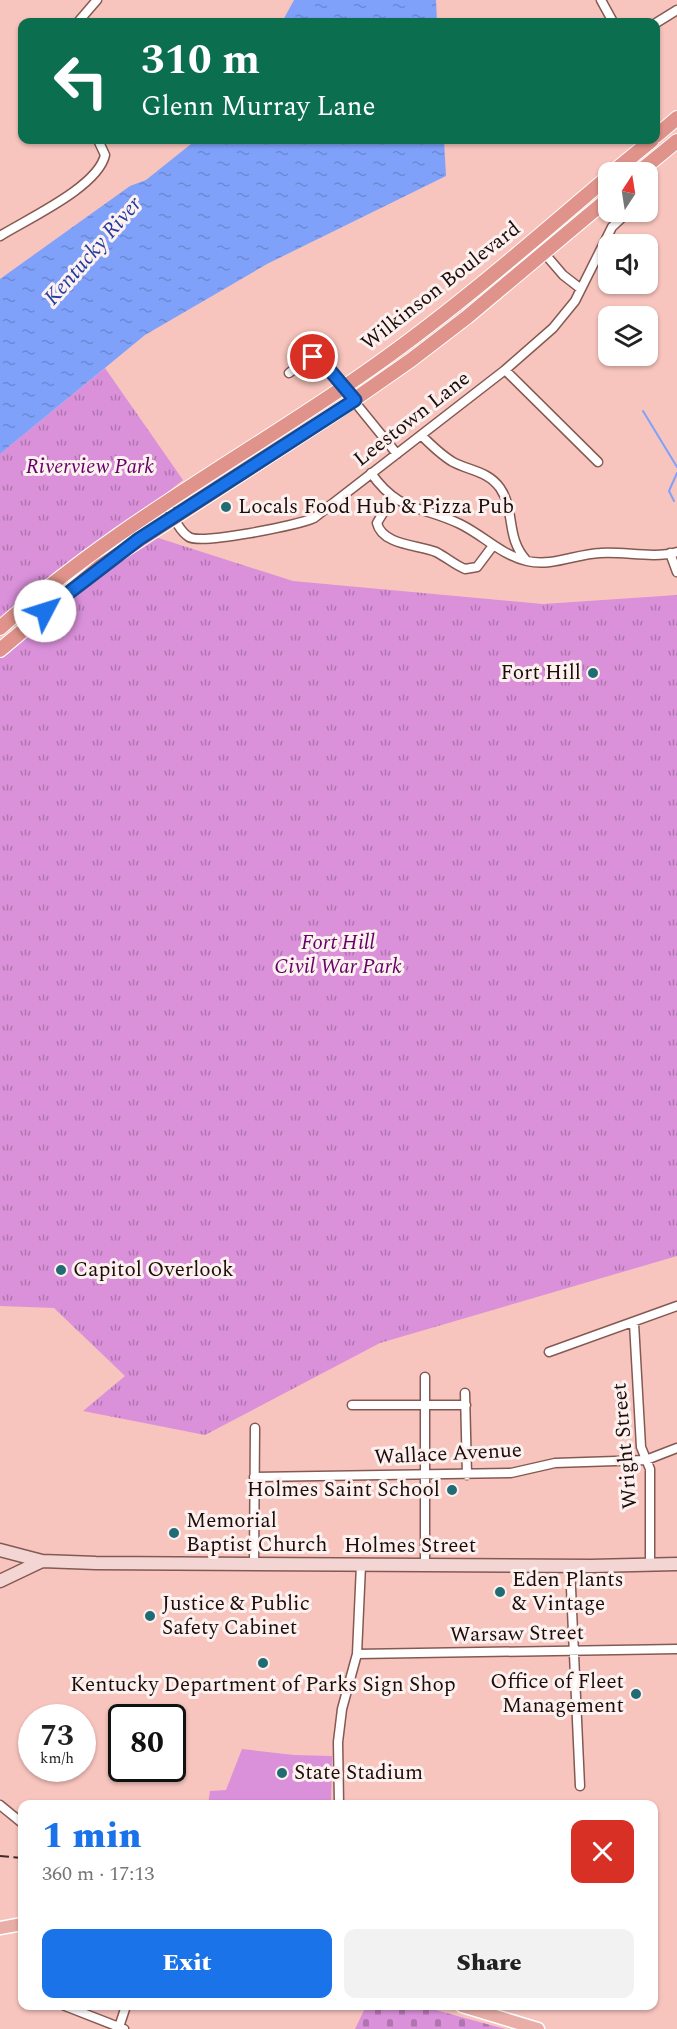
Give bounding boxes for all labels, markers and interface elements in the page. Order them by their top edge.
text: 310 m [141,29,260,92]
icon: left [42,42,120,120]
text: Glenn Murray Lane [141,86,376,128]
north arrow [598,162,658,222]
map controls [598,162,658,366]
water label: Kentucky River [36,189,150,313]
street label: Wilkinson Boulevard [354,213,528,359]
button: sound [598,234,658,294]
button: layers [598,306,658,366]
pin [287,331,338,382]
icon: arrive [296,340,329,373]
street label: Leestown Lane [347,363,477,475]
park label: Riverview Park [26,451,154,483]
place label: Locals Food Hub & Pizza Pub [238,491,514,523]
marker: Locals Food Hub & Pizza Pub [219,500,233,514]
position arrow [13,579,77,643]
place label: Fort Hill [500,657,581,689]
marker: Fort Hill [586,666,600,680]
park label: Fort Hill Civil War Park [274,927,402,983]
place label: Capitol Overlook [73,1254,234,1286]
marker: Capitol Overlook [54,1263,68,1277]
street label: Wright Street [604,1382,646,1510]
street label: Wallace Avenue [373,1434,523,1474]
place label: Holmes Saint School [247,1474,440,1506]
marker: Holmes Saint School [445,1483,459,1497]
place label: Memorial Baptist Church [186,1505,327,1561]
marker: Memorial Baptist Church [167,1526,181,1540]
street label: Holmes Street [344,1530,476,1562]
place label: Eden Plants & Vintage [512,1564,624,1620]
marker: Eden Plants & Vintage [493,1585,507,1599]
place label: Justice & Public Safety Cabinet [162,1588,310,1644]
marker: Justice & Public Safety Cabinet [143,1609,157,1623]
street label: Warsaw Street [450,1617,584,1651]
marker: Kentucky Department of Parks Sign Shop [256,1656,270,1670]
place label: Office of Fleet Management [490,1666,624,1722]
place label: Kentucky Department of Parks Sign Shop [70,1669,456,1701]
marker: Office of Fleet Management [629,1687,643,1701]
speed limit sign: 80 [108,1704,186,1782]
text: 73 [40,1713,74,1759]
text: km/h [40,1747,74,1770]
place label: State Stadium [294,1757,423,1789]
marker: State Stadium [275,1766,289,1780]
text: 1 min [42,1809,142,1864]
button: close [571,1820,634,1883]
text: 360 m · 17:13 [42,1859,154,1889]
button: Exit [42,1929,332,1998]
button: Share [344,1929,634,1998]

